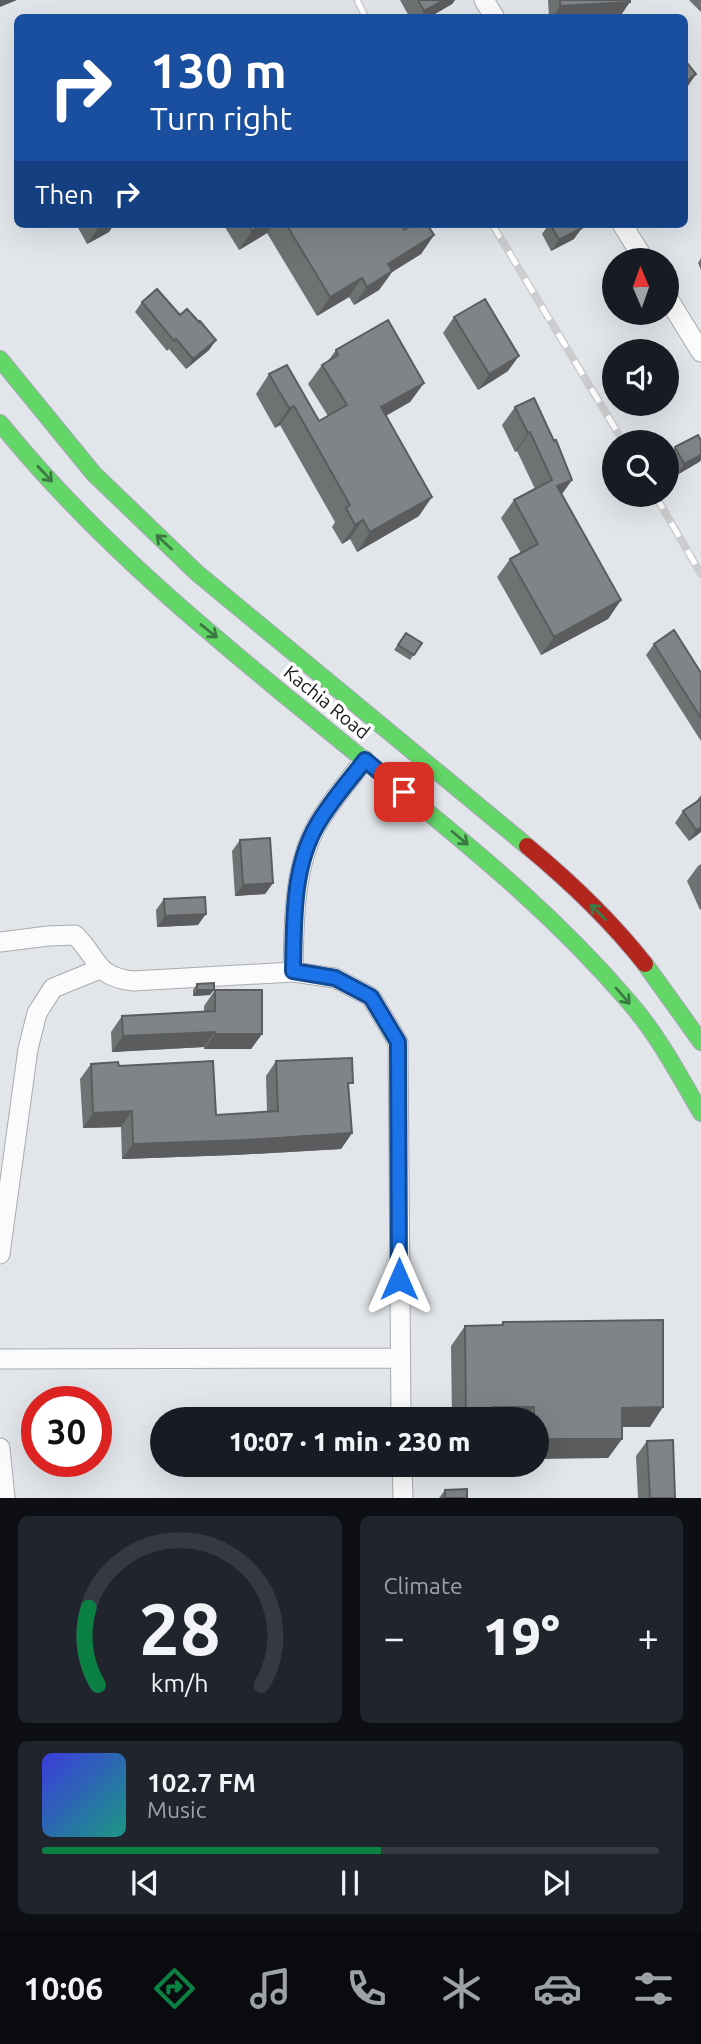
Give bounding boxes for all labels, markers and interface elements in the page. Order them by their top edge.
icon: right [35,42,126,133]
text: 130 m [150,42,287,97]
text: Turn right [150,100,292,136]
icon: right [108,175,146,213]
text: Then [35,180,94,209]
north arrow [602,248,679,326]
map controls [602,248,679,507]
button: sound [602,339,679,416]
button: search [602,430,679,507]
one-way arrow [36,465,53,482]
one-way arrow [156,534,173,551]
one-way arrow [199,623,217,639]
street label: Kachia Road [280,661,374,743]
pin [374,762,434,822]
icon: arrive [385,773,423,811]
one-way arrow [450,830,468,846]
one-way arrow [589,904,606,921]
one-way arrow [615,987,631,1005]
position arrow [362,1242,436,1316]
speed limit sign: 30 [21,1386,112,1477]
text: 10:07 · 1 min · 230 m [229,1427,470,1456]
text: Climate [384,1573,463,1598]
text: 28 [139,1588,221,1670]
text: 19° [482,1607,560,1665]
text: − [384,1616,405,1658]
text: + [638,1616,659,1658]
text: km/h [151,1669,209,1697]
text: 102.7 FM [147,1768,256,1797]
text: Music [147,1797,206,1822]
icon: previous [126,1864,164,1902]
icon: pause [331,1864,369,1902]
icon: next [537,1864,575,1902]
icon: directions [150,1964,199,2013]
icon: music [246,1964,295,2013]
icon: phone [342,1964,391,2013]
icon: climate [437,1964,486,2013]
icon: car [533,1964,582,2013]
icon: filters [629,1964,678,2013]
text: 10:06 [23,1970,103,2006]

